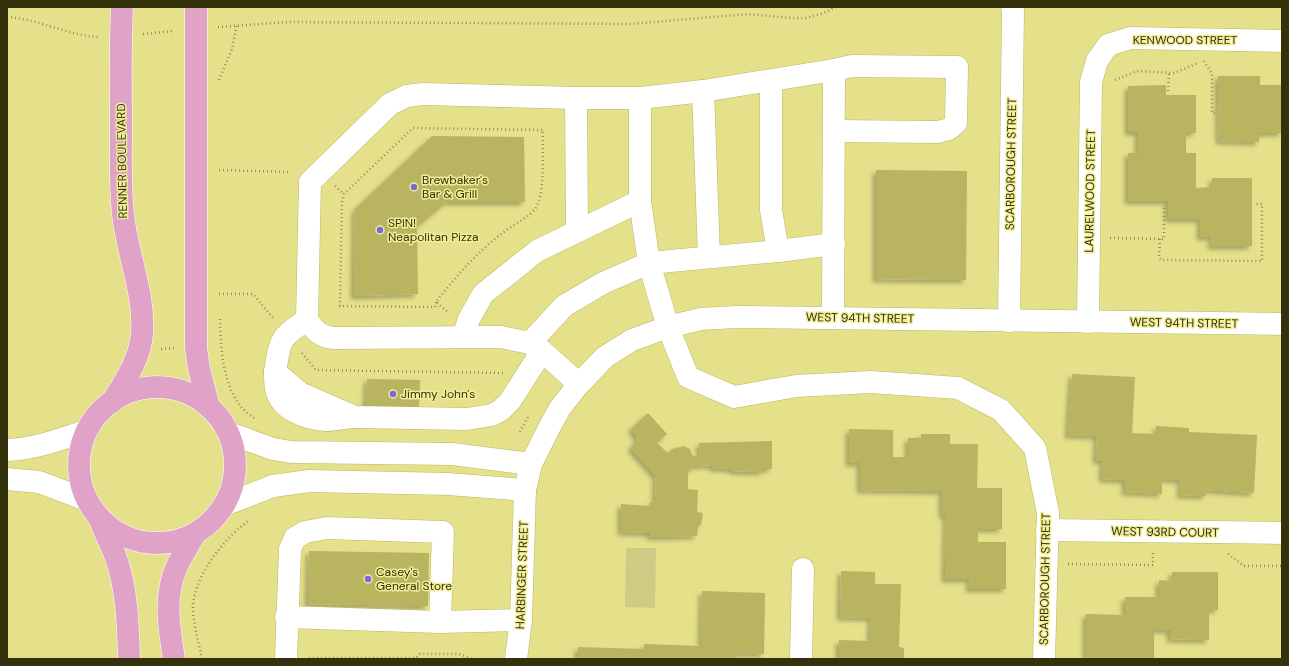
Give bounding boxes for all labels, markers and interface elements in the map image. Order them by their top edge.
street label: KENWOOD STREET [1133,32,1237,48]
street label: SCARBOROUGH STREET [1002,97,1020,230]
street label: RENNER BOULEVARD [113,103,131,219]
street label: LAURELWOOD STREET [1081,129,1099,253]
place label: Brewbaker's Bar & Grill [422,172,488,202]
marker: Brewbaker's Bar & Grill [409,182,419,192]
place label: SPIN! Neapolitan Pizza [388,215,479,245]
marker: SPIN! Neapolitan Pizza [375,225,385,235]
street label: WEST 94TH STREET [806,309,915,327]
street label: WEST 94TH STREET [1130,314,1239,332]
place label: Jimmy John's [401,386,475,402]
marker: Jimmy John's [388,389,398,399]
street label: SCARBOROUGH STREET [1036,512,1054,645]
street label: HARBINGER STREET [512,520,532,630]
street label: WEST 93RD COURT [1111,523,1219,541]
place label: Casey's General Store [376,564,452,594]
marker: Casey's General Store [363,574,373,584]

